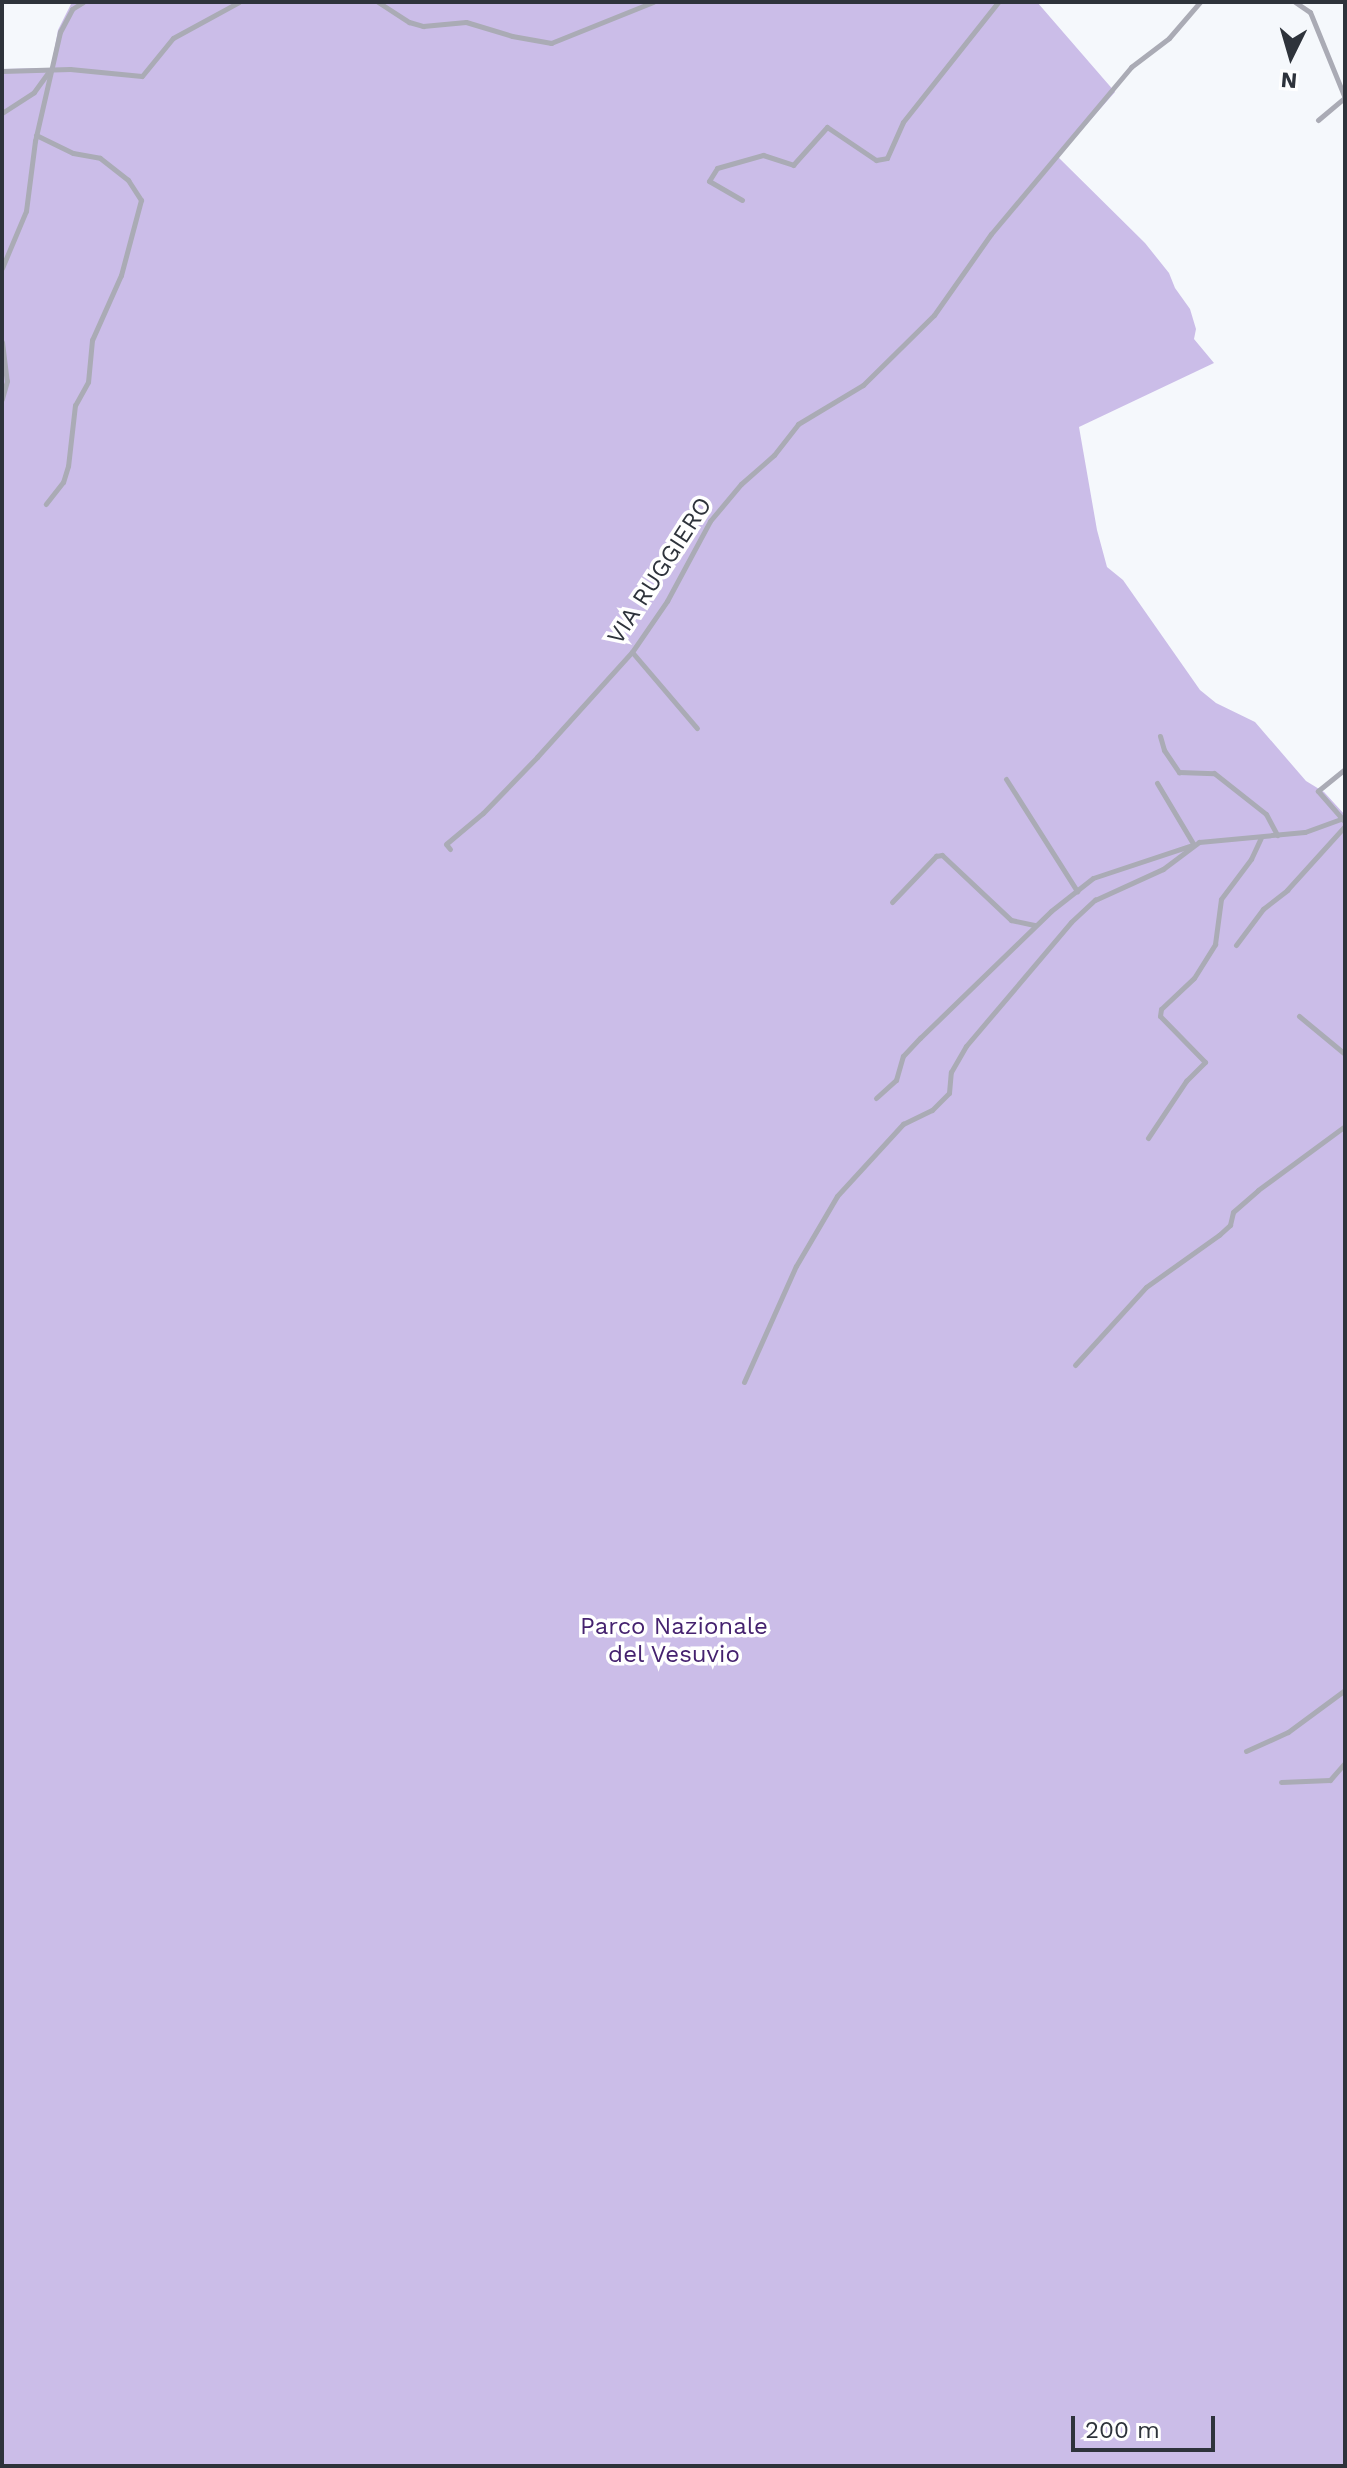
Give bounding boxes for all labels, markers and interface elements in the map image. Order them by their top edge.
north arrow [1251,16,1331,96]
text: N [1280,67,1298,94]
street label: VIA RUGGIERO [601,492,719,650]
park label: Parco Nazionale del Vesuvio [580,1613,768,1669]
scale bar [1075,2400,1219,2450]
text: 200 m [1085,2416,1160,2444]

